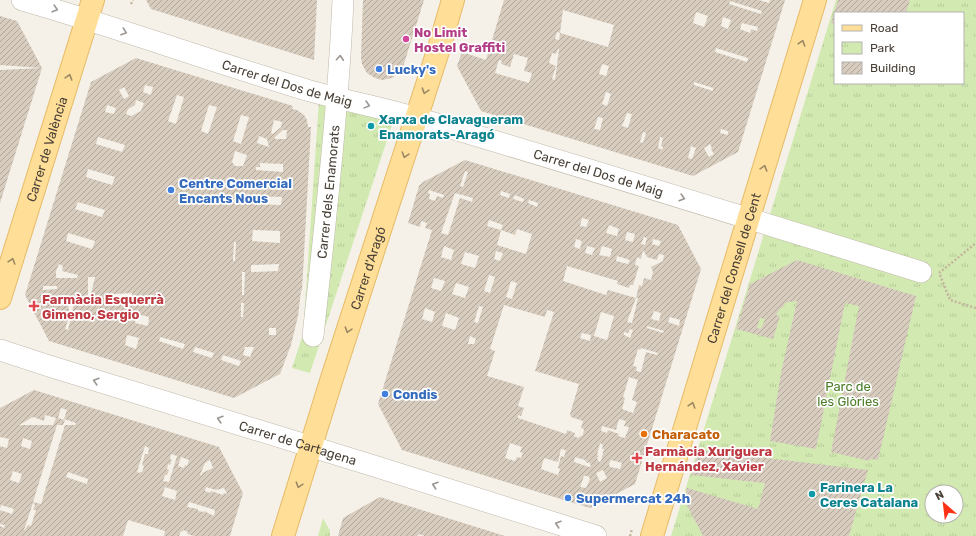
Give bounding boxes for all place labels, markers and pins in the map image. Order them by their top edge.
place label: No Limit Hostel Graffiti [414,25,505,55]
marker: No Limit Hostel Graffiti [401,34,411,44]
place label: Lucky's [387,62,436,77]
marker: Lucky's [374,64,384,74]
place label: Xarxa de Clavagueram Enamorats-Aragó [379,112,523,142]
marker: Xarxa de Clavagueram Enamorats-Aragó [366,121,376,131]
place label: Centre Comercial Encants Nous [179,176,292,206]
marker: Centre Comercial Encants Nous [166,185,176,195]
place label: Farmàcia Esquerrà Gimeno, Sergio [42,292,164,322]
marker: Farmàcia Esquerrà Gimeno, Sergio [29,301,39,311]
place label: Condis [393,387,438,402]
marker: Condis [380,389,390,399]
place label: Characato [652,427,720,442]
marker: Characato [639,429,649,439]
place label: Farmàcia Xuriguera Hernández, Xavier [645,444,772,474]
marker: Farmàcia Xuriguera Hernández, Xavier [632,453,642,463]
place label: Farinera La Ceres Catalana [820,480,918,510]
marker: Farinera La Ceres Catalana [807,489,817,499]
place label: Supermercat 24h [576,491,690,506]
marker: Supermercat 24h [563,493,573,503]

